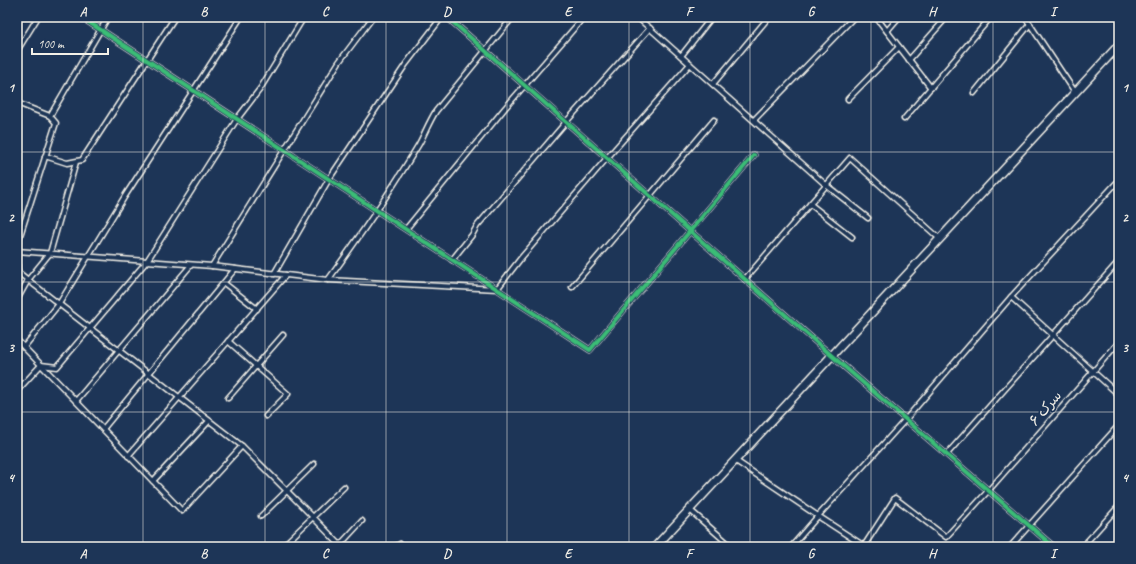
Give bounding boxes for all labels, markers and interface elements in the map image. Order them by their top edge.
text: A [80,4,88,20]
text: B [201,4,209,20]
text: C [322,4,330,20]
text: D [443,4,452,20]
text: E [565,4,574,20]
text: F [686,4,695,20]
text: G [808,4,816,20]
text: H [928,4,938,20]
text: I [1050,4,1059,20]
scale bar [32,30,108,56]
text: 100 m [38,36,65,52]
text: 1 [8,80,16,96]
text: 1 [1122,80,1130,96]
text: 2 [8,210,15,226]
text: 2 [1122,210,1129,226]
text: 3 [8,340,15,356]
text: 3 [1122,340,1129,356]
street label: سرک ۶ [1026,387,1065,429]
text: 4 [8,470,16,486]
text: 4 [1122,470,1130,486]
text: A [80,546,88,562]
text: B [201,546,209,562]
text: C [322,546,330,562]
text: D [443,546,452,562]
text: E [565,546,574,562]
text: F [686,546,695,562]
text: G [808,546,816,562]
text: H [928,546,938,562]
text: I [1050,546,1059,562]

